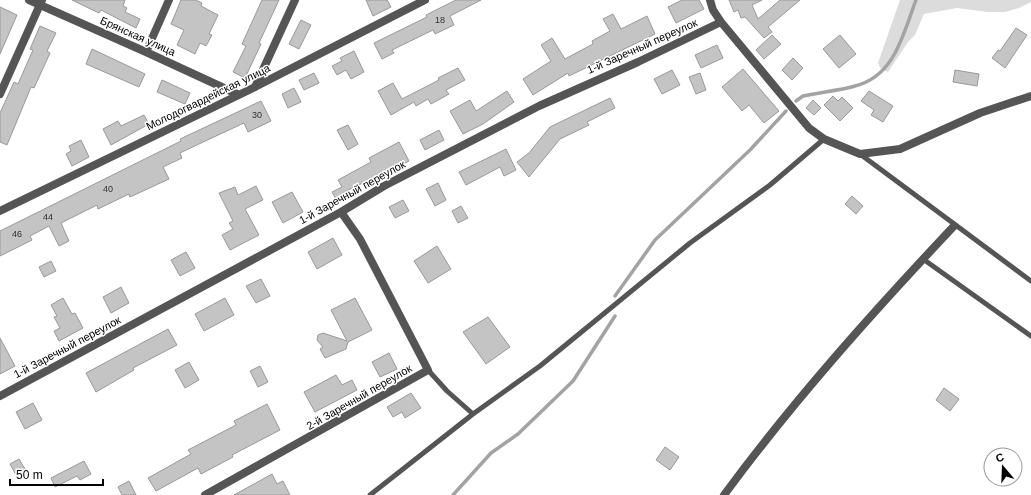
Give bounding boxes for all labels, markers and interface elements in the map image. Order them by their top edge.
street label: Брянская улица [98,14,178,58]
house number: 18 [435,15,445,25]
street label: 1-й Заречный переулок [585,16,699,76]
street label: Молодогвардейская улица [144,61,273,132]
house number: 30 [252,110,262,120]
street label: 1-й Заречный переулок [297,158,407,226]
house number: 40 [103,184,113,194]
house number: 44 [43,212,53,222]
house number: 46 [12,229,22,239]
street label: 1-й Заречный переулок [11,314,123,380]
street label: 2-й Заречный переулок [304,362,414,432]
north arrow [983,447,1023,487]
text: С [994,451,1006,465]
scale bar [10,461,103,487]
text: 50 m [16,468,43,482]

